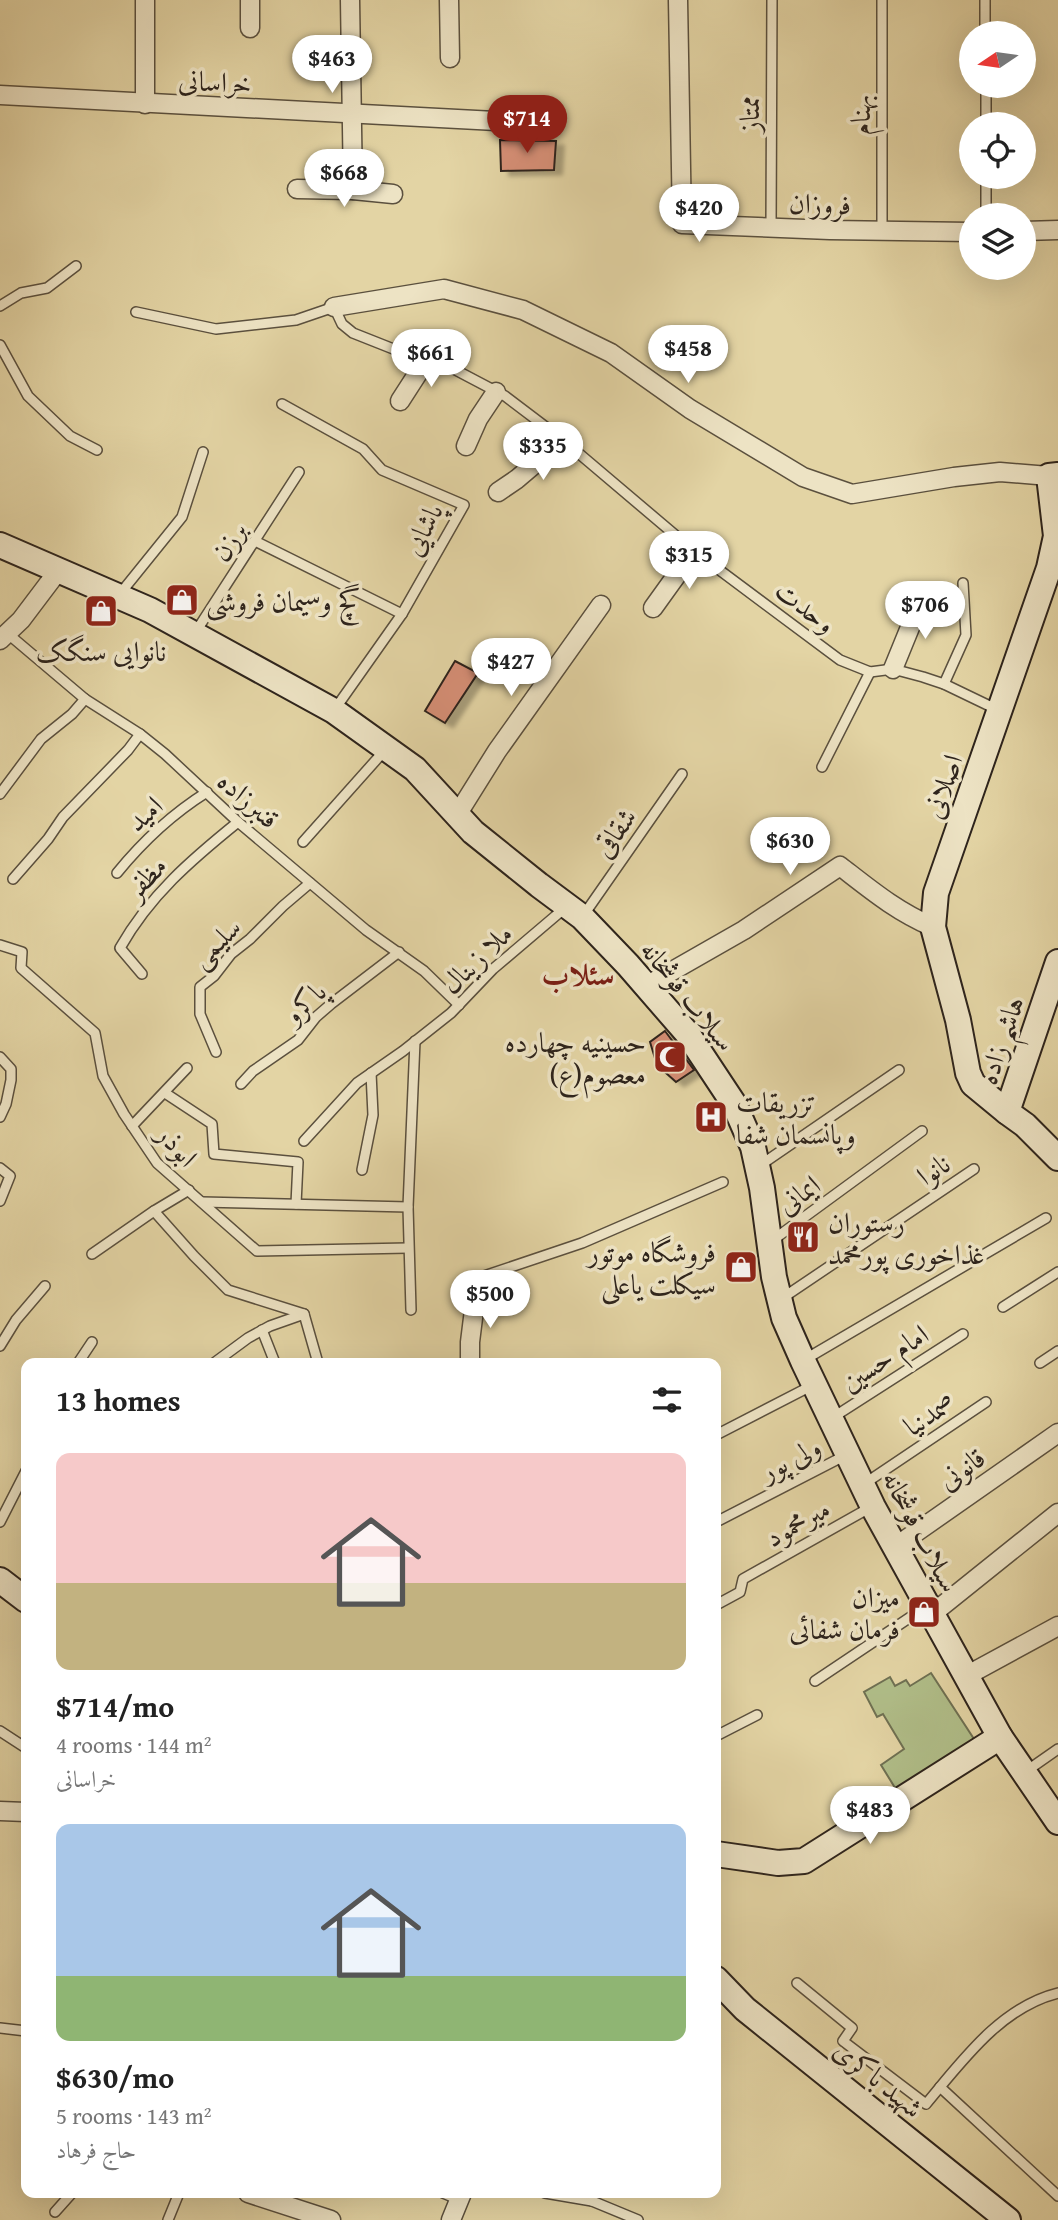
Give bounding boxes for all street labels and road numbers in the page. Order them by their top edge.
street label: خراسانی [177,59,253,103]
street label: ممتاز [728,95,769,136]
street label: بهنام [839,95,885,135]
street label: فروزان [788,181,852,225]
street label: پاشایی [391,494,454,563]
street label: برزن [200,513,256,569]
street label: وحدت [767,569,845,643]
street label: اصلانی [912,748,972,824]
street label: قنبرزاده [209,760,289,838]
street label: امید [117,785,171,841]
street label: شقاقی [582,799,646,865]
street label: مظفر [112,846,176,910]
street label: سلیمی [180,907,250,977]
street label: ملا زینال [431,913,521,1003]
street label: سیلاب قوشخانه [631,931,747,1059]
street label: پاکرو [271,970,337,1036]
street label: هاشم زاده [966,990,1042,1092]
street label: ابوذر [146,1112,208,1175]
street label: نانوا [908,1143,958,1195]
street label: ایمانی [768,1164,828,1224]
street label: امام حسین [832,1313,939,1405]
street label: صمدنیا [895,1381,963,1445]
street label: ولی پور [750,1425,828,1493]
street label: قانونی [929,1437,993,1499]
street label: سیلاب قوشخانه [873,1463,971,1599]
street label: میرمحمود [757,1487,837,1557]
street label: شهید باکری [825,2029,933,2127]

